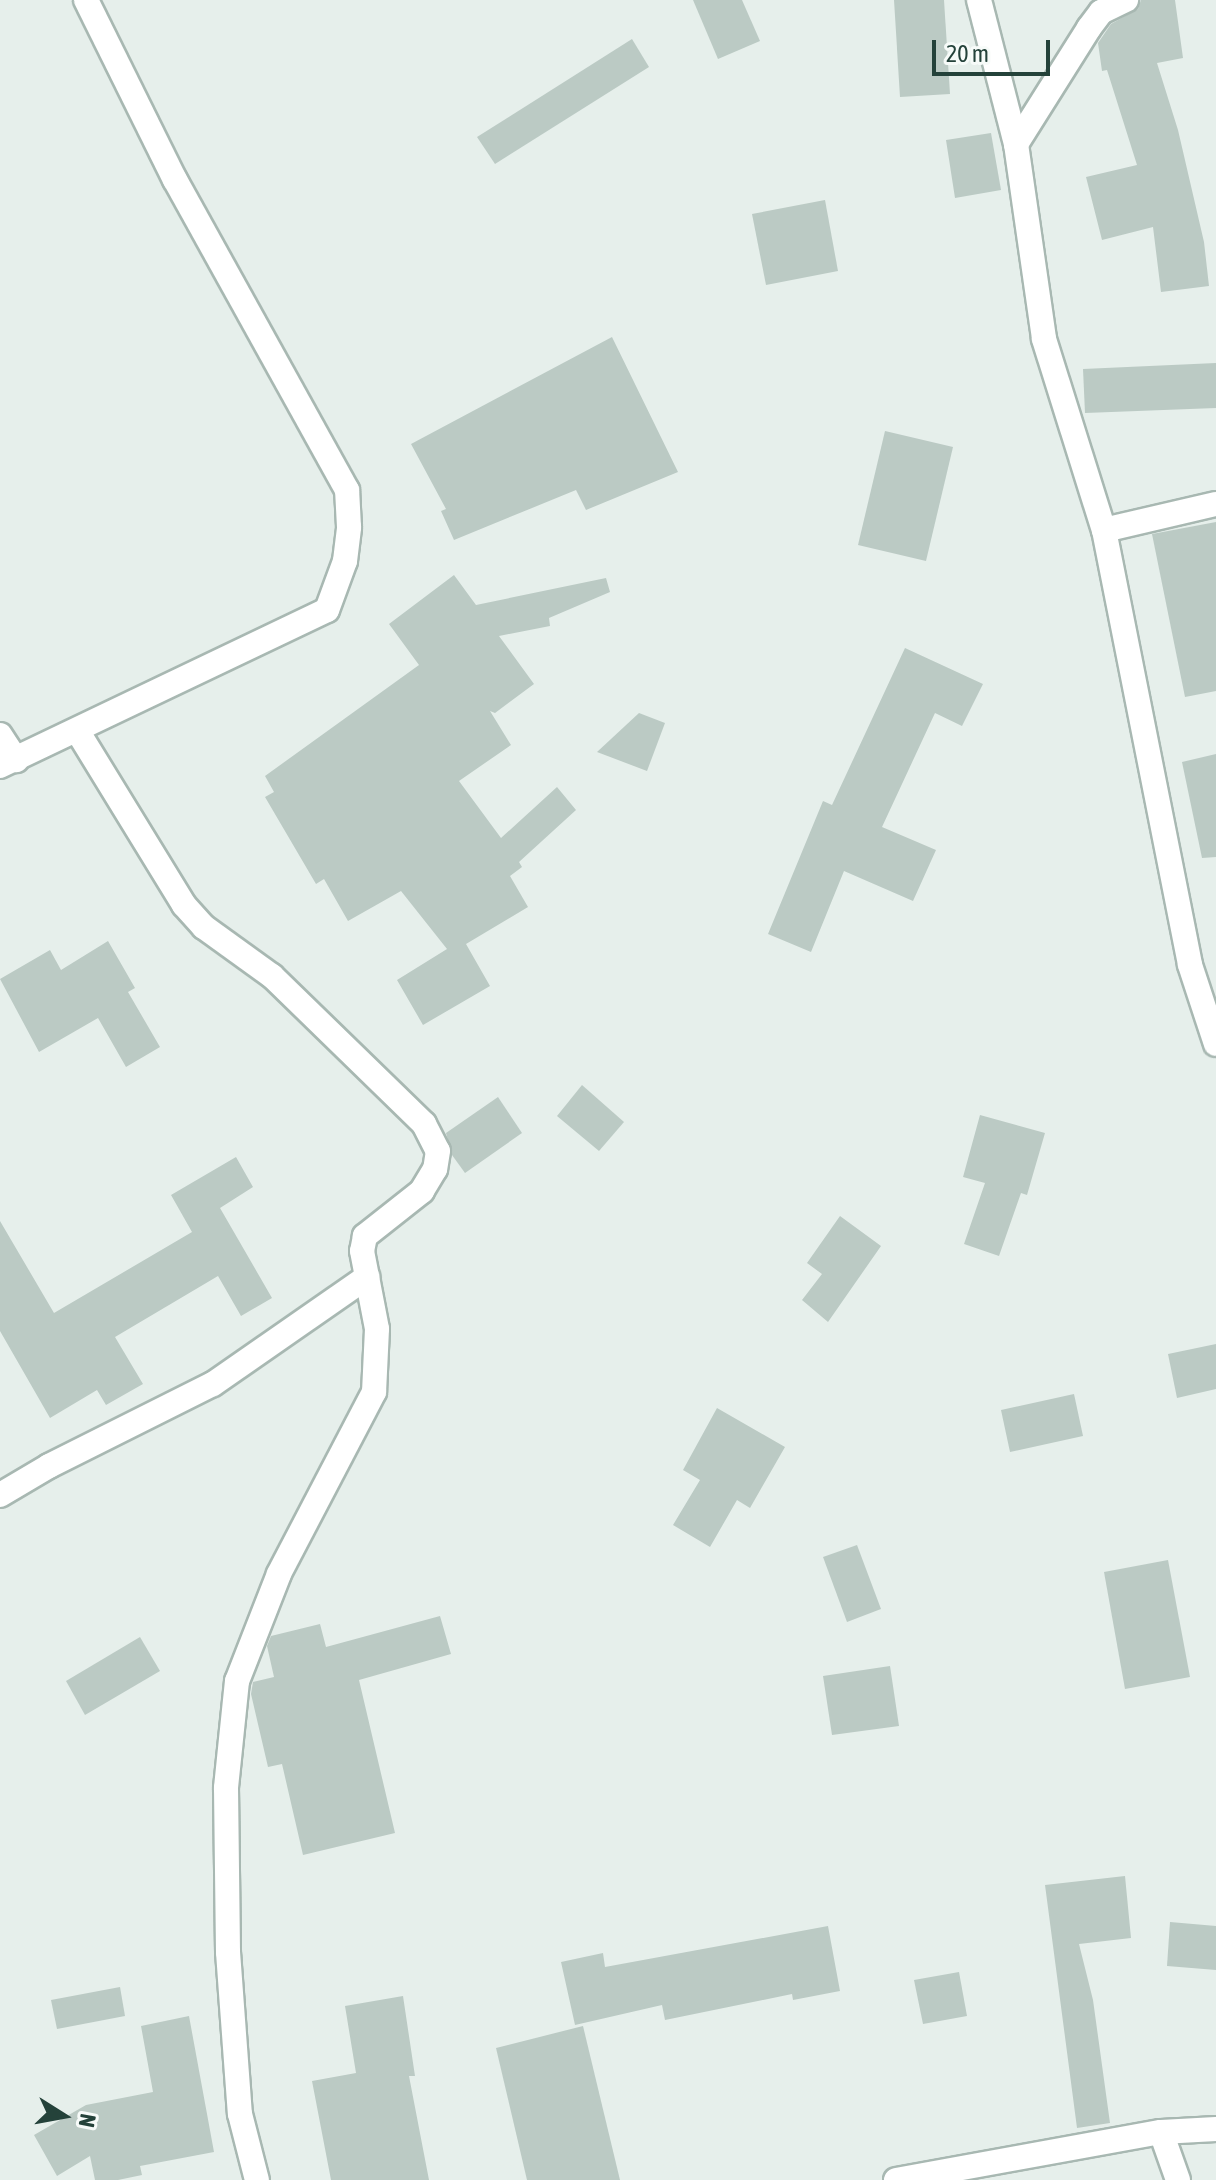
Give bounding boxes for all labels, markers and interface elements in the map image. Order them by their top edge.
scale bar [936,24,1054,74]
text: 20 m [946,40,989,67]
north arrow [24,2076,104,2156]
text: N [74,2112,102,2129]

